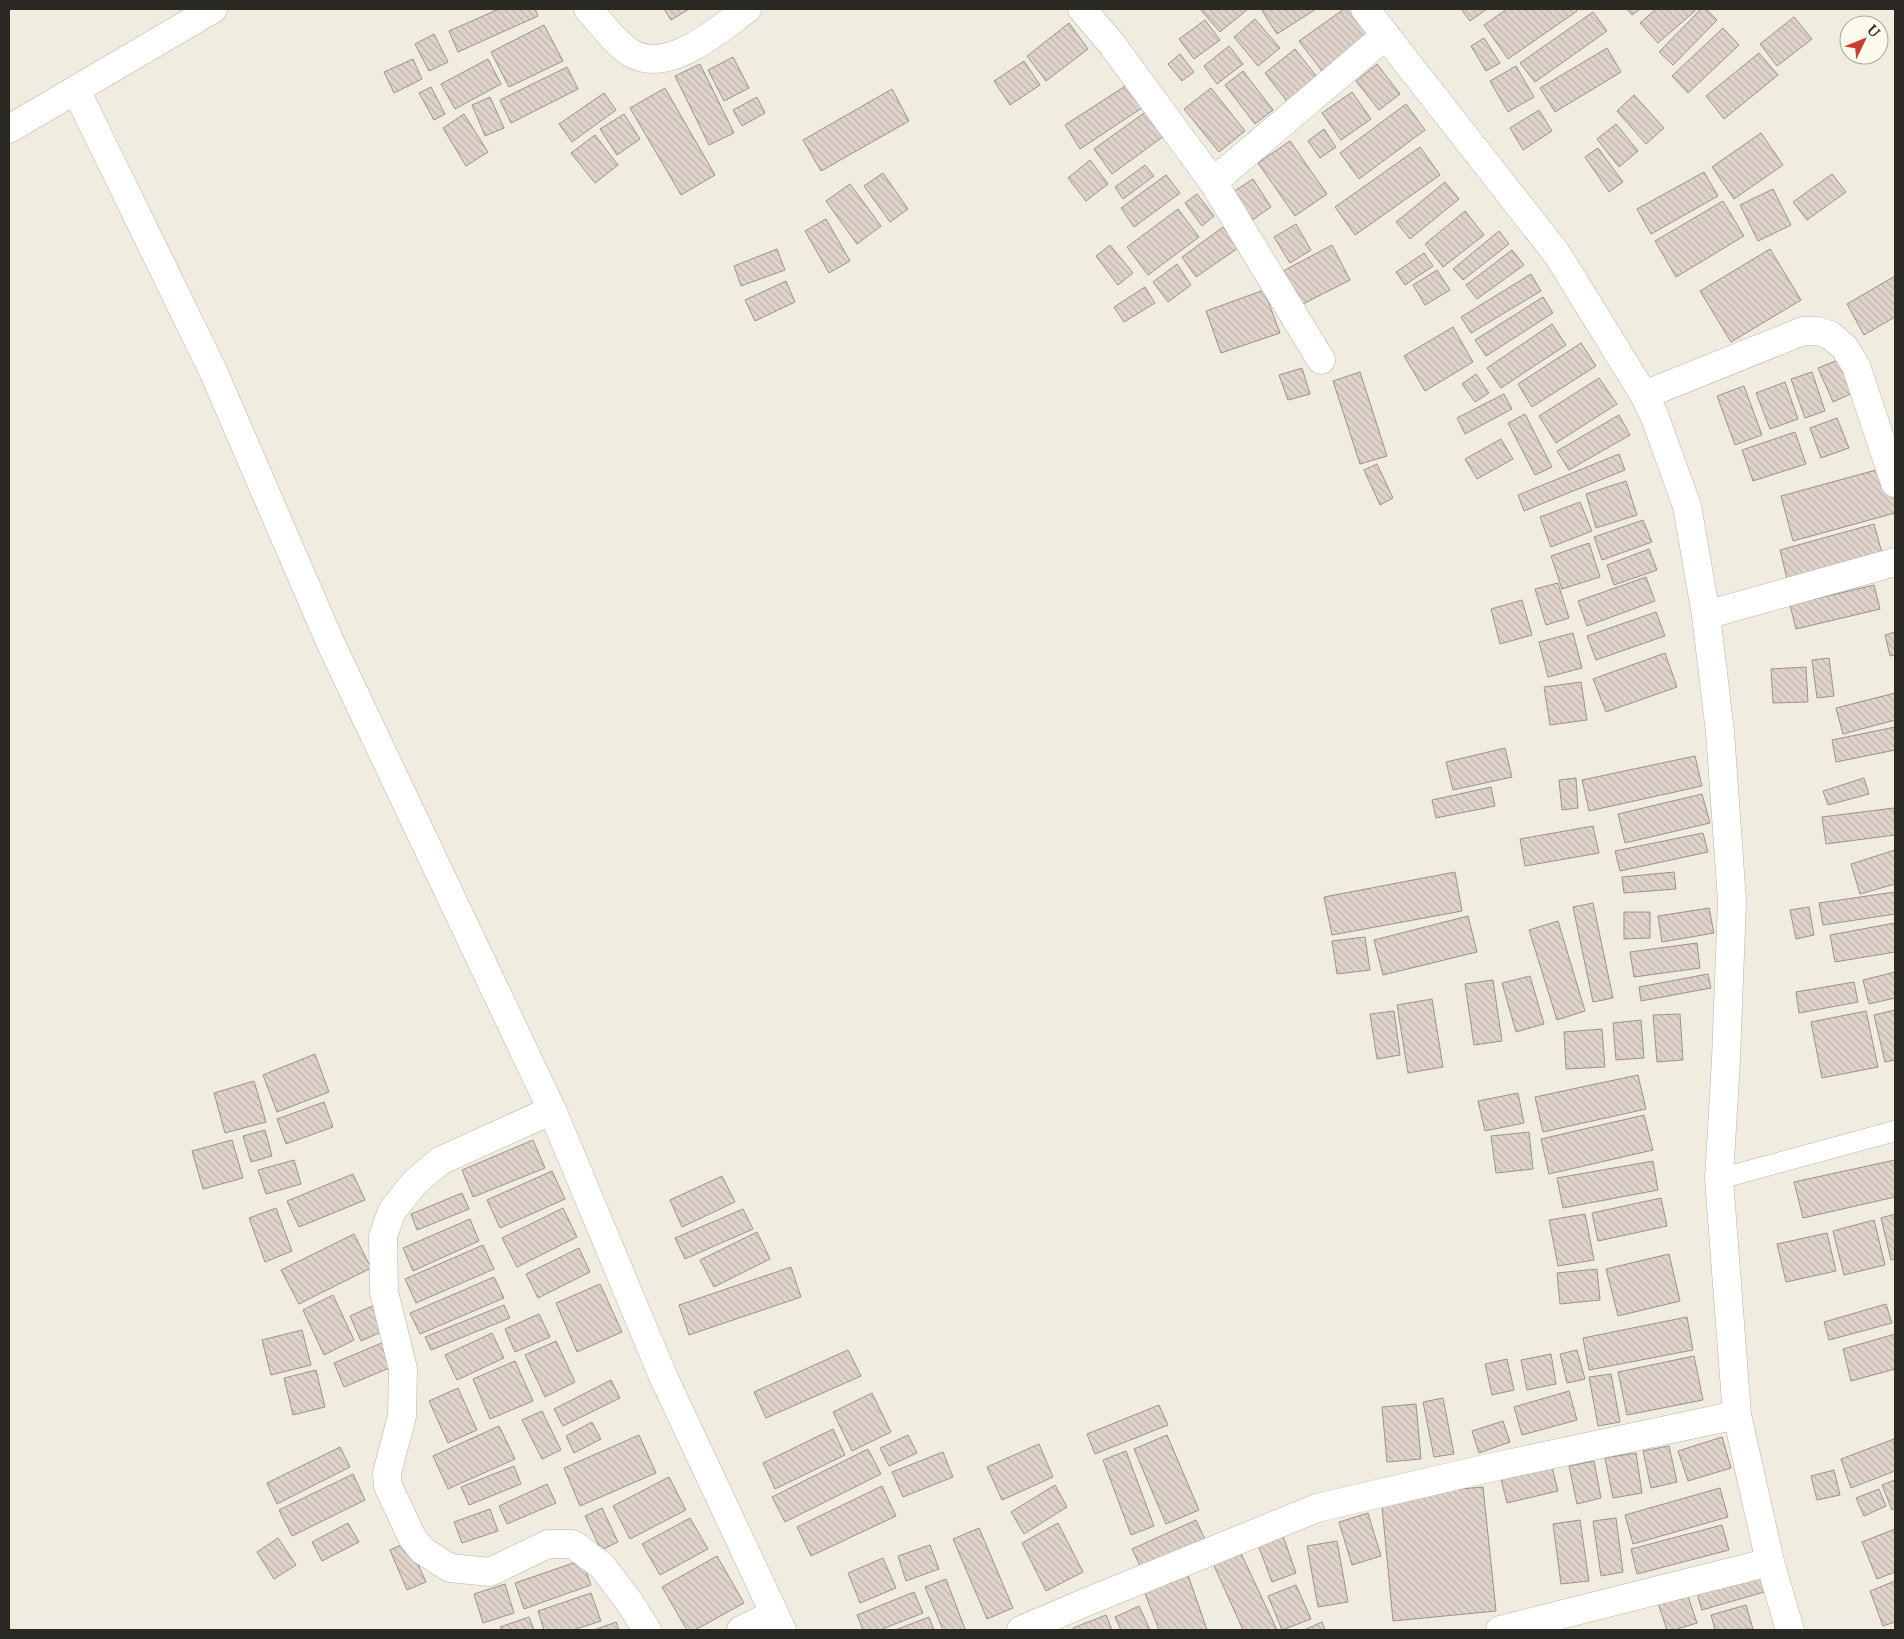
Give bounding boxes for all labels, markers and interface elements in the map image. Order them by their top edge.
north arrow [1839,15,1889,65]
text: U [1863,21,1884,42]

